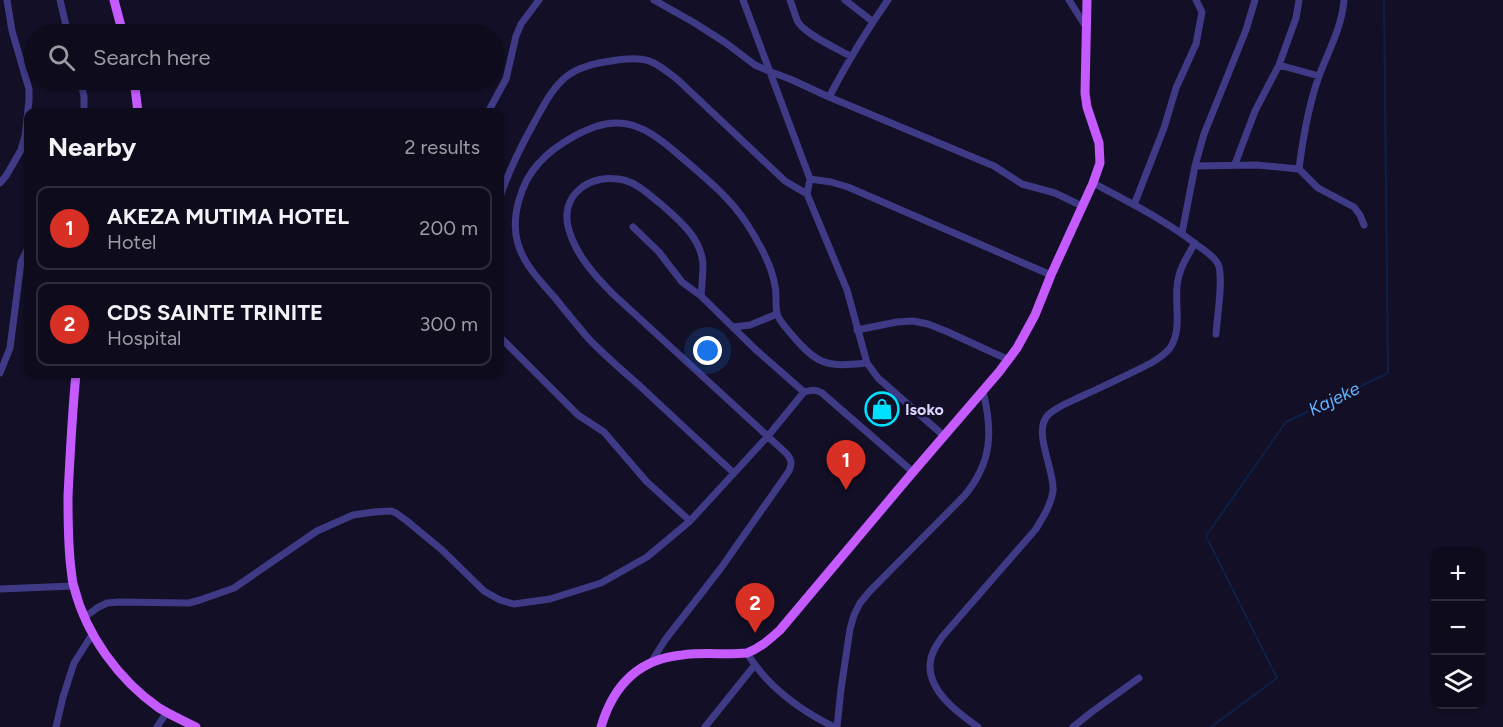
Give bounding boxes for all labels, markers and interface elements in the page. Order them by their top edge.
search box [24,24,504,90]
icon: search [45,41,78,74]
text: Search here [93,44,211,71]
text: Nearby [48,131,136,163]
text: 2 results [404,135,480,159]
text: AKEZA MUTIMA HOTEL [107,203,349,230]
text: 1 [65,216,74,240]
text: 200 m [419,216,478,240]
text: Hotel [107,230,156,254]
text: CDS SAINTE TRINITE [107,299,323,326]
text: 2 [64,312,75,336]
text: 300 m [420,312,478,336]
text: Hospital [107,326,182,350]
your location [693,336,722,365]
water label: Kajeke [1305,377,1363,421]
shop icon: Isoko [864,391,900,427]
place label: Isoko [905,400,944,419]
pin: 1 [826,440,866,490]
map controls [1431,547,1485,709]
button: + [1431,547,1485,601]
pin: 2 [736,584,774,633]
button: − [1431,601,1485,655]
button: layers [1431,655,1485,709]

